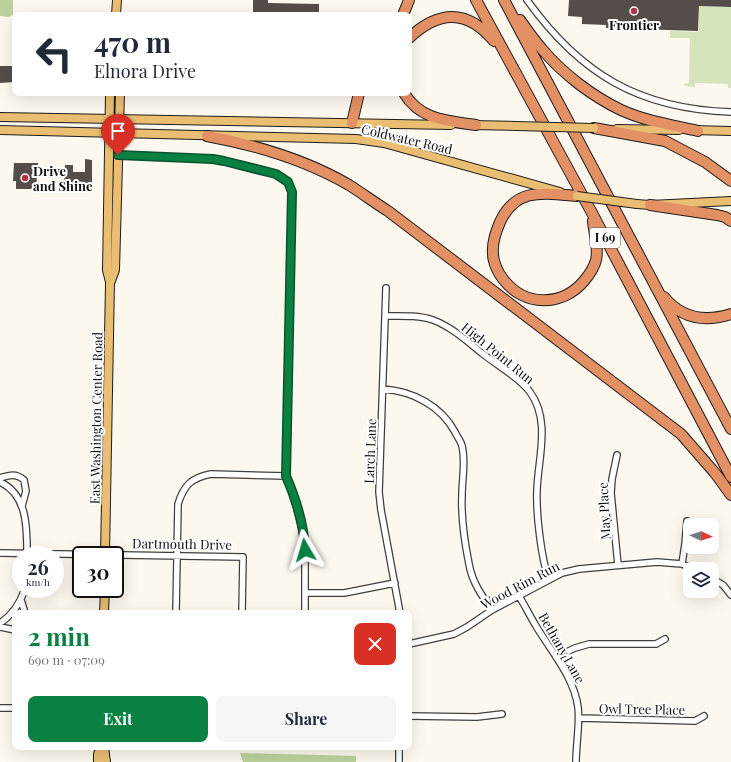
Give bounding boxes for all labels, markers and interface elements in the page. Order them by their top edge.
marker: Frontier [629,6,639,16]
place label: Frontier [609,16,659,33]
text: 470 m [94,23,171,60]
icon: left [28,28,80,80]
text: Elnora Drive [94,59,196,83]
pin [101,114,135,155]
icon: arrive [107,120,129,142]
street label: Coldwater Road [360,120,455,157]
place label: Drive and Shine [33,162,93,194]
marker: Drive and Shine [20,173,30,183]
road number: I 69 [590,228,620,248]
street label: High Point Run [458,318,538,387]
street label: East Washington Center Road [85,331,106,504]
street label: Larch Lane [360,418,379,484]
street label: May Place [593,481,613,540]
north arrow [683,518,719,554]
map controls [683,518,719,598]
position arrow [284,529,326,571]
street label: Dartmouth Drive [132,534,232,553]
speed limit sign: 30 [72,546,124,598]
text: 26 [27,553,49,580]
street label: Wood Rim Run [477,557,562,613]
button: layers [683,562,719,598]
text: km/h [26,575,50,589]
street label: Bethany Lane [535,609,590,687]
text: 2 min [28,620,90,652]
button: close [354,623,396,665]
text: 690 m · 07:09 [28,651,105,668]
button: Exit [28,696,208,742]
button: Share [216,696,396,742]
street label: Owl Tree Place [599,699,686,718]

